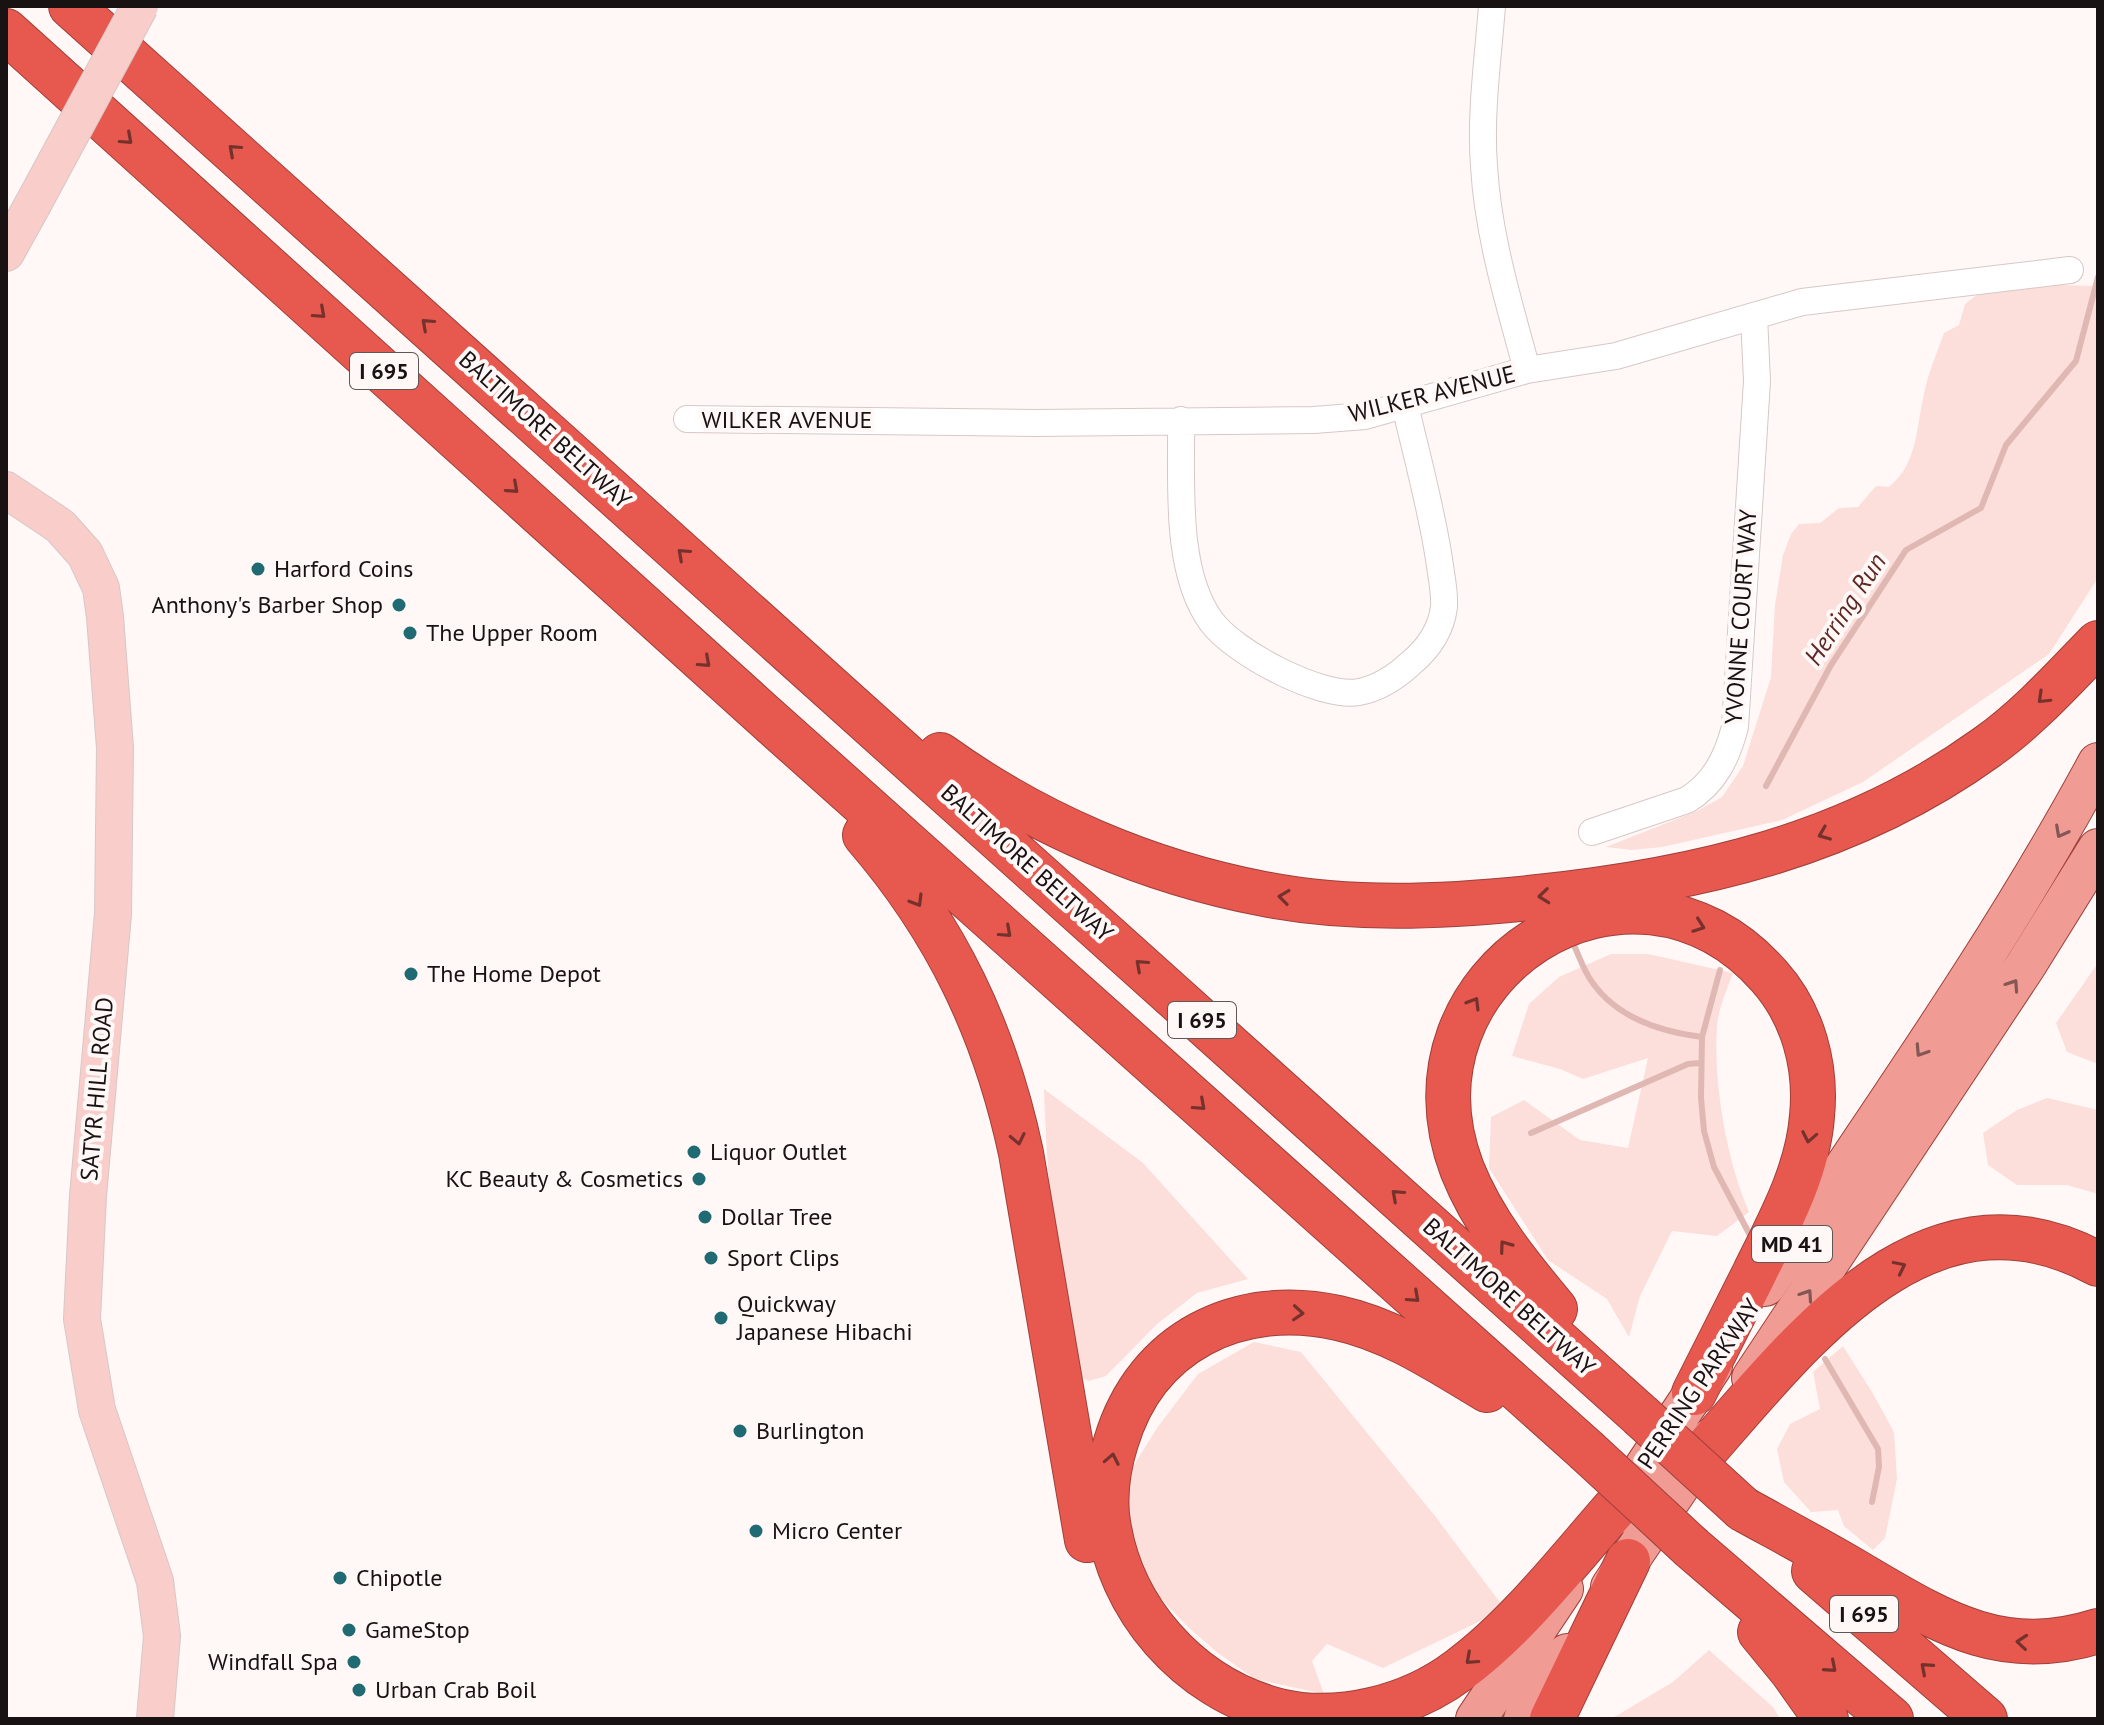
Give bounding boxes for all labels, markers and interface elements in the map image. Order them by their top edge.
one-way arrow [118,129,133,143]
one-way arrow [228,146,243,160]
one-way arrow [311,304,325,319]
one-way arrow [422,319,436,333]
street label: BALTIMORE BELTWAY [453,344,638,516]
road number: I 695 [350,353,418,389]
street label: WILKER AVENUE [1345,358,1518,429]
street label: WILKER AVENUE [702,404,872,435]
one-way arrow [503,478,518,492]
street label: YVONNE COURT WAY [1718,508,1764,726]
water label: Herring Run [1796,546,1893,671]
one-way arrow [678,549,692,563]
place label: Harford Coins [274,553,413,584]
marker: Harford Coins [249,560,267,578]
place label: Anthony's Barber Shop [152,589,383,620]
marker: Anthony's Barber Shop [390,596,408,614]
place label: The Upper Room [426,617,598,648]
marker: The Upper Room [401,624,419,642]
one-way arrow [696,653,711,667]
one-way arrow [2038,689,2052,703]
street label: BALTIMORE BELTWAY [935,777,1120,949]
one-way arrow [2056,824,2071,839]
one-way arrow [1818,825,1832,841]
one-way arrow [1278,888,1291,905]
one-way arrow [1537,888,1550,905]
one-way arrow [907,892,923,907]
one-way arrow [1691,916,1705,933]
one-way arrow [997,922,1011,937]
place label: The Home Depot [427,958,601,989]
one-way arrow [1135,961,1150,975]
marker: The Home Depot [402,965,420,983]
one-way arrow [2003,980,2018,994]
street label: SATYR HILL ROAD [73,996,120,1182]
one-way arrow [1464,997,1480,1012]
road number: I 695 [1168,1002,1236,1038]
one-way arrow [1915,1042,1930,1057]
one-way arrow [1190,1095,1205,1110]
one-way arrow [1801,1130,1818,1144]
one-way arrow [1009,1131,1026,1145]
place label: Liquor Outlet [710,1136,847,1167]
marker: Liquor Outlet [685,1143,703,1161]
place label: KC Beauty & Cosmetics [446,1163,683,1194]
marker: KC Beauty & Cosmetics [690,1170,708,1188]
one-way arrow [1391,1191,1406,1205]
place label: Dollar Tree [721,1201,832,1232]
marker: Dollar Tree [696,1208,714,1226]
street label: BALTIMORE BELTWAY [1417,1211,1602,1383]
road number: MD 41 [1752,1226,1832,1262]
one-way arrow [1500,1240,1515,1254]
place label: Sport Clips [727,1242,839,1273]
marker: Sport Clips [702,1249,720,1267]
one-way arrow [1891,1261,1906,1276]
one-way arrow [1405,1287,1420,1302]
place label: Quickway Japanese Hibachi [736,1288,913,1347]
one-way arrow [1797,1290,1812,1304]
street label: PERRING PARKWAY [1630,1292,1767,1475]
one-way arrow [1291,1304,1304,1321]
marker: Quickway Japanese Hibachi [712,1309,730,1327]
place label: Burlington [756,1415,864,1446]
marker: Burlington [731,1422,749,1440]
one-way arrow [1102,1453,1119,1466]
place label: Micro Center [772,1515,902,1546]
marker: Micro Center [747,1522,765,1540]
place label: Chipotle [356,1562,442,1593]
marker: Chipotle [331,1569,349,1587]
road number: I 695 [1830,1596,1898,1632]
place label: GameStop [365,1614,470,1645]
marker: GameStop [340,1621,358,1639]
one-way arrow [2015,1634,2028,1651]
place label: Windfall Spa [208,1646,338,1677]
one-way arrow [1466,1650,1481,1664]
marker: Windfall Spa [345,1653,363,1671]
one-way arrow [1822,1657,1837,1672]
one-way arrow [1920,1663,1935,1678]
place label: Urban Crab Boil [375,1674,536,1705]
marker: Urban Crab Boil [350,1681,368,1699]

